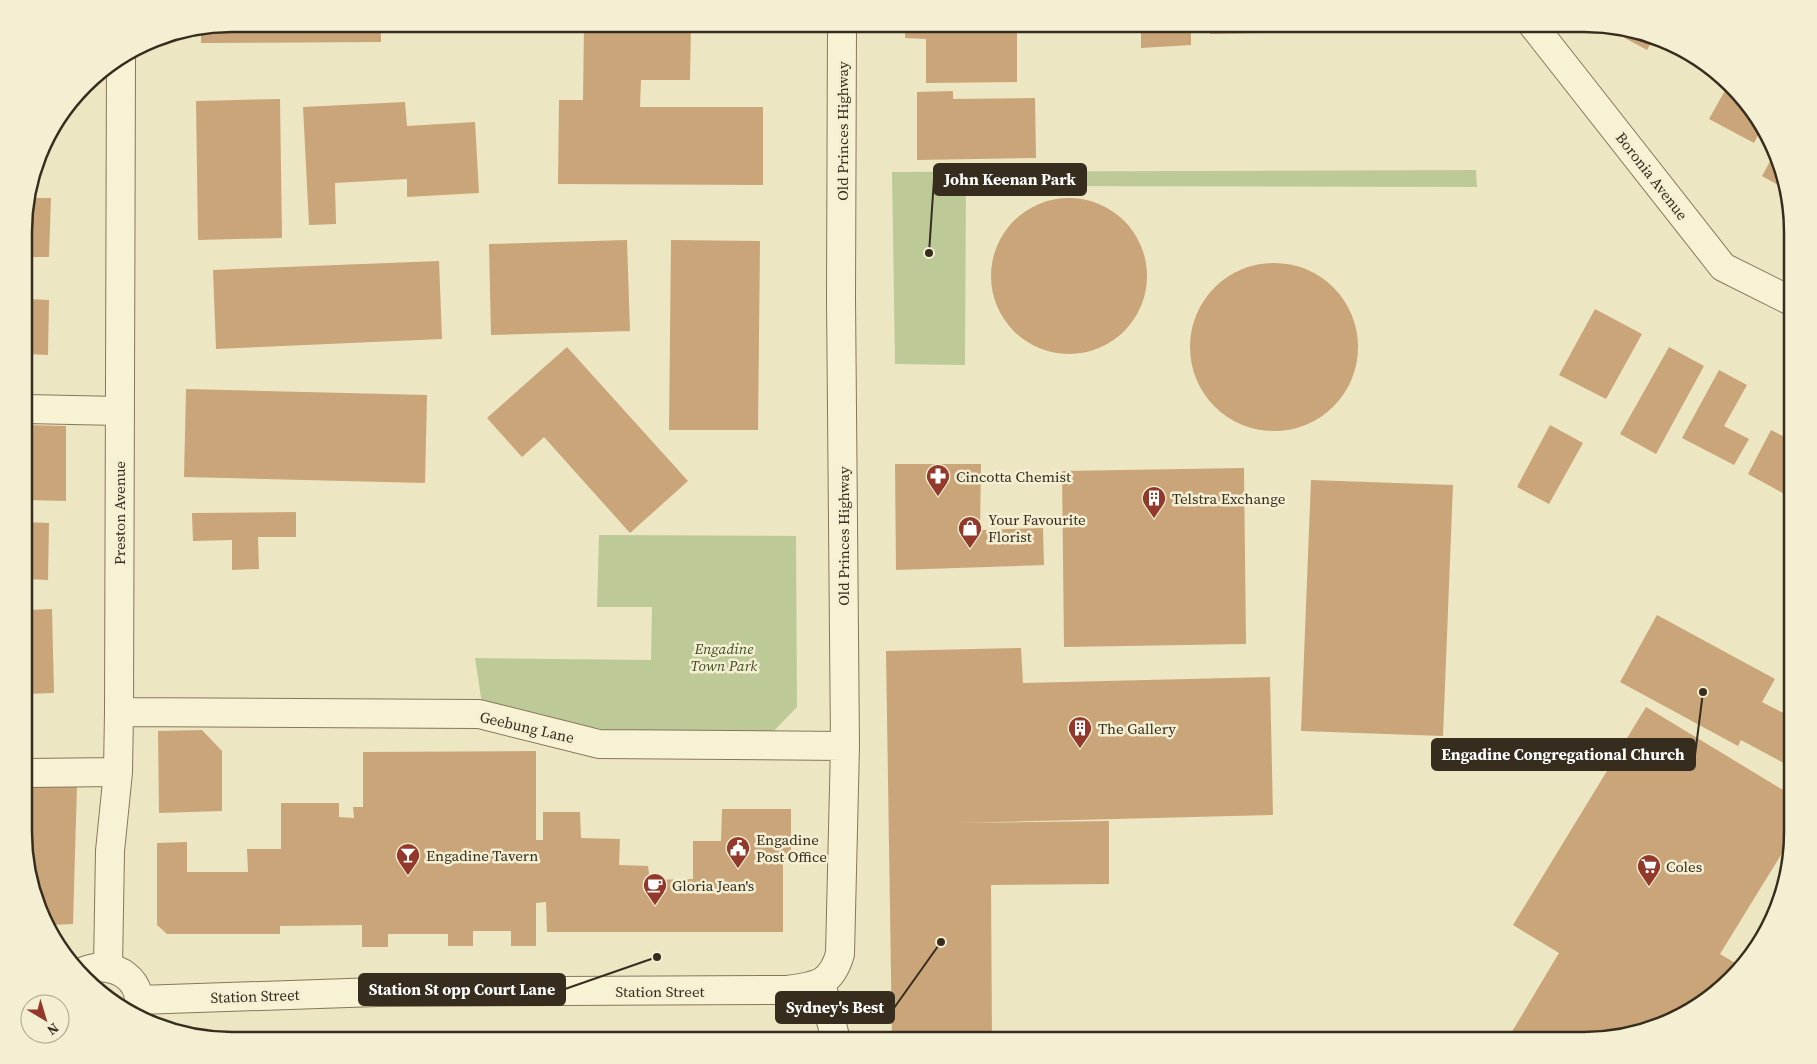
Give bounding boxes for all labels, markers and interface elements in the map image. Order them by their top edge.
street label: Old Princes Highway [832,61,853,201]
street label: Boronia Avenue [1611,128,1693,225]
callout: John Keenan Park [934,164,1086,195]
text: John Keenan Park [943,168,1076,190]
street label: Preston Avenue [109,461,130,565]
pharmacy icon: Cincotta Chemist [925,463,951,497]
street label: Old Princes Highway [833,466,854,606]
place label: Cincotta Chemist [956,466,1071,487]
building icon: Telstra Exchange [1141,485,1167,519]
place label: Telstra Exchange [1172,488,1286,509]
place label: Your Favourite Florist [988,509,1086,547]
shop icon: Your Favourite Florist [957,515,983,549]
park label: Engadine Town Park [691,638,758,676]
street label: Geebung Lane [478,706,577,748]
building icon: The Gallery [1067,715,1093,749]
place label: The Gallery [1098,718,1176,739]
callout: Engadine Congregational Church [1432,739,1695,770]
text: Engadine Congregational Church [1441,743,1685,765]
place label: Engadine Post Office [756,829,827,867]
public building icon: Engadine Post Office [725,835,751,869]
bar icon: Engadine Tavern [395,842,421,876]
place label: Engadine Tavern [426,845,538,866]
supermarket icon: Coles [1636,853,1662,887]
place label: Coles [1666,856,1702,877]
cafe icon: Gloria Jean's [642,872,668,906]
place label: Gloria Jean's [672,875,754,896]
callout: Station St opp Court Lane [359,974,565,1005]
text: Station St opp Court Lane [369,978,555,1000]
street label: Station Street [616,981,705,1002]
street label: Station Street [210,984,300,1008]
callout: Sydney's Best [776,992,894,1023]
north arrow [20,994,70,1044]
text: Sydney's Best [786,996,884,1018]
text: N [43,1018,63,1040]

